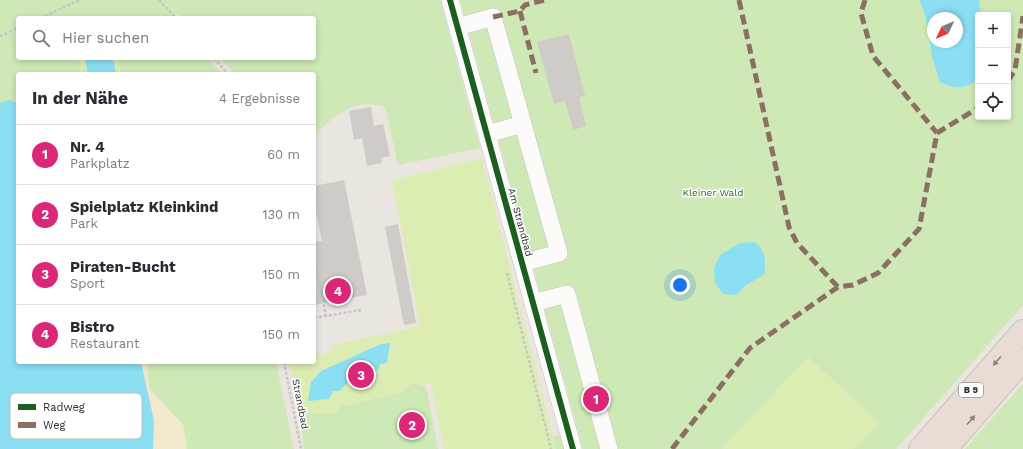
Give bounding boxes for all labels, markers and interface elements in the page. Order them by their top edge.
north arrow [927,12,963,48]
map controls [975,12,1011,120]
button: + [975,12,1011,48]
search box [16,16,316,60]
icon: search [30,27,52,49]
text: Hier suchen [62,29,149,47]
button: − [975,48,1011,84]
button: locate [975,84,1011,120]
text: In der Nähe [32,88,128,108]
text: 4 Ergebnisse [219,91,300,106]
text: Nr. 4 [70,138,105,156]
text: 1 [42,147,48,162]
text: 60 m [267,147,300,162]
text: Parkplatz [70,156,130,171]
street label: Am Strandbad [506,187,535,258]
park label: Kleiner Wald [682,187,744,198]
text: Spielplatz Kleinkind [70,198,218,216]
text: 2 [41,207,49,222]
text: 130 m [262,207,300,222]
text: Park [70,216,98,231]
text: Piraten-Bucht [70,258,175,276]
text: 3 [41,267,49,282]
text: 150 m [262,267,300,282]
your location [670,275,690,295]
text: Sport [70,276,105,291]
pin: 4 [325,276,351,306]
text: Bistro [70,318,115,336]
text: 4 [41,327,49,342]
text: 150 m [262,327,300,342]
text: Restaurant [70,336,140,351]
one-way arrow [993,355,1002,366]
pin: 3 [348,360,374,390]
street label: Strandbad [290,378,311,430]
road number: B 9 [959,383,983,397]
pin: 1 [583,384,609,414]
legend [10,393,142,439]
text: Radweg [43,401,85,414]
pin: 2 [399,410,425,440]
one-way arrow [967,414,976,425]
text: Weg [43,419,66,432]

